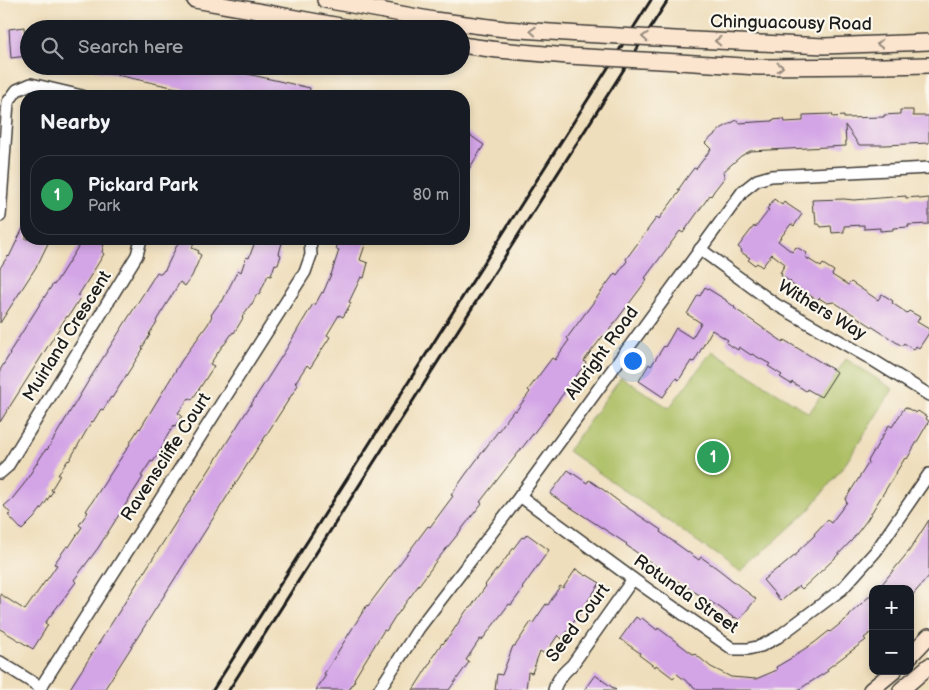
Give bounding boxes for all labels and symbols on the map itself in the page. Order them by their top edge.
street label: Chinguacousy Road [710,11,872,35]
one-way arrow [529,25,537,36]
one-way arrow [641,32,649,43]
one-way arrow [714,36,722,46]
one-way arrow [876,38,884,49]
one-way arrow [776,62,784,72]
street label: Muirland Crescent [18,266,116,405]
street label: Withers Way [774,275,871,345]
street label: Albright Road [561,302,643,404]
your location [620,348,646,374]
street label: Ravenscliffe Court [117,389,216,525]
pin: 1 [697,438,729,476]
street label: Rotunda Street [630,550,743,638]
street label: Seed Court [542,579,615,666]

